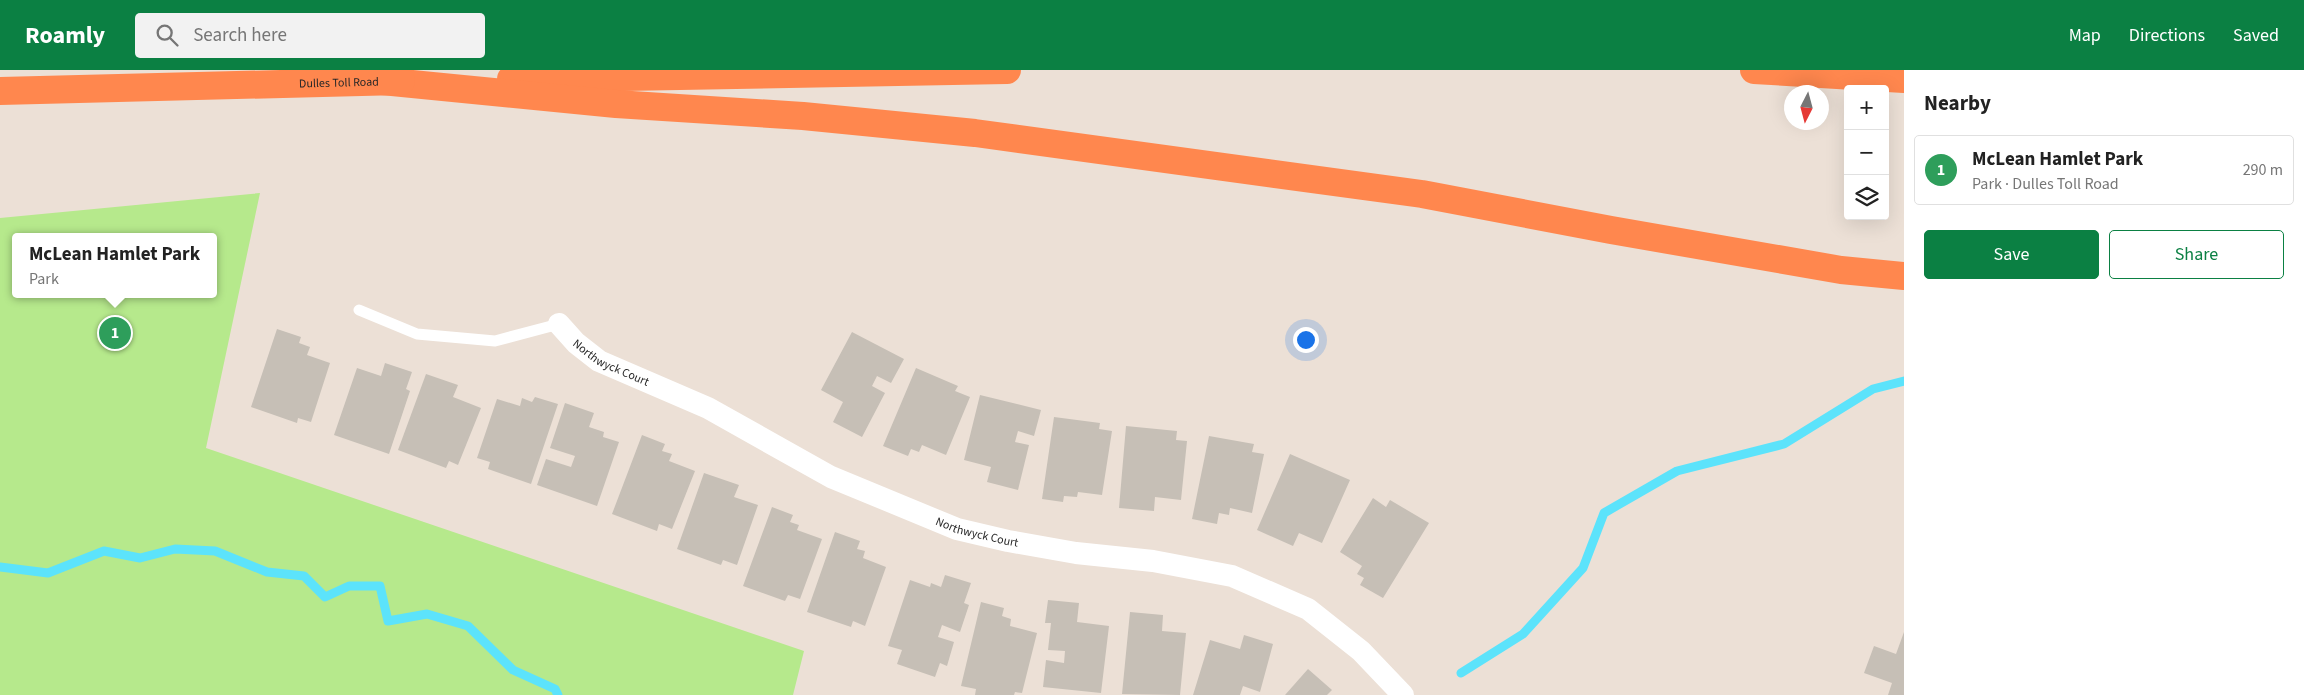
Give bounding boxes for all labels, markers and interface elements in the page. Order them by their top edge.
search box [135,13,485,58]
text: Roamly [25,18,105,53]
icon: search [153,21,181,49]
text: Search here [193,22,287,49]
text: Map [2069,23,2101,48]
text: Directions [2129,23,2205,48]
text: Saved [2233,23,2279,48]
street label: Dulles Toll Road [299,74,379,93]
north arrow [1784,85,1829,130]
map controls [1844,85,1889,220]
button: + [1844,85,1889,130]
text: Nearby [1924,88,1991,118]
button: − [1844,130,1889,175]
text: McLean Hamlet Park [1972,146,2143,173]
text: 1 [1937,159,1945,181]
text: 290 m [2243,159,2283,181]
text: Park · Dulles Toll Road [1972,173,2119,195]
button: layers [1844,175,1889,220]
button: Save [1924,230,2099,279]
button: Share [2109,230,2284,279]
popup [12,233,217,298]
text: McLean Hamlet Park [29,241,200,268]
text: Park [29,268,59,290]
pin: 1 [99,314,131,352]
your location [1293,327,1319,353]
street label: Northwyck Court [569,335,652,391]
street label: Northwyck Court [933,513,1020,552]

